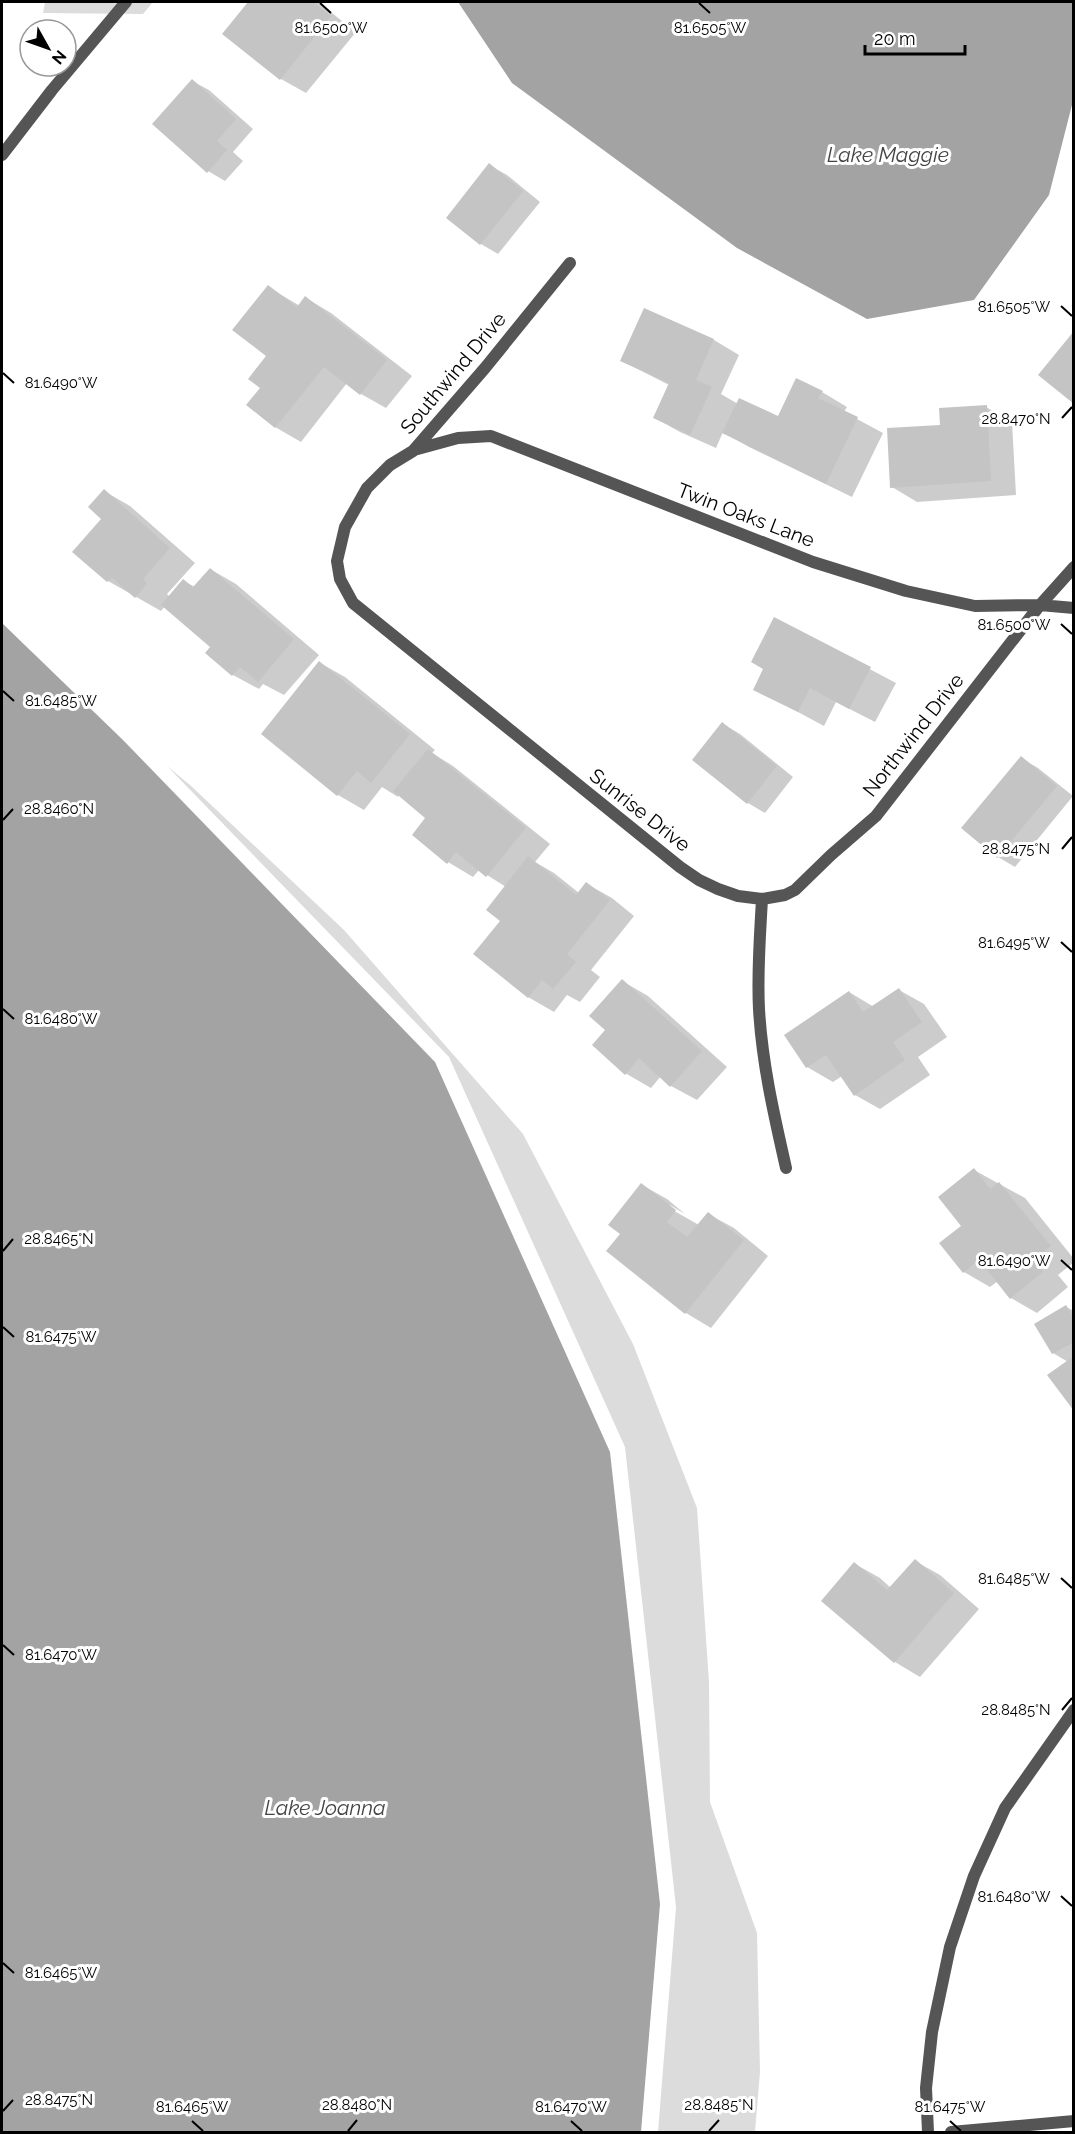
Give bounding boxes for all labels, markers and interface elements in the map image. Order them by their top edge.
north arrow [18,18,78,78]
scale bar [865,18,966,56]
text: 81.6500°W [294,19,368,37]
text: 81.6505°W [674,19,747,37]
text: 20 m [874,28,916,49]
text: N [48,47,70,68]
water label: Lake Maggie [827,142,949,167]
text: 81.6505°W [978,298,1051,316]
street label: Southwind Drive [395,307,511,439]
text: 81.6490°W [25,374,98,392]
text: 28.8470°N [982,410,1050,428]
street label: Twin Oaks Lane [674,478,818,552]
text: 81.6500°W [977,616,1051,634]
street label: Northwind Drive [857,668,969,801]
text: 81.6485°W [25,692,97,710]
street label: Sunrise Drive [585,763,695,857]
text: 28.8460°N [24,800,94,818]
text: 28.8475°N [982,840,1050,858]
text: 81.6495°W [978,934,1050,952]
text: 81.6480°W [25,1010,98,1028]
text: 28.8465°N [24,1230,94,1248]
text: 81.6490°W [978,1252,1051,1270]
text: 81.6475°W [26,1328,97,1346]
text: 81.6485°W [978,1570,1050,1588]
text: 81.6470°W [25,1646,97,1664]
text: 28.8485°N [981,1701,1051,1719]
water label: Lake Joanna [264,1795,386,1820]
text: 81.6480°W [978,1888,1051,1906]
text: 81.6465°W [25,1964,97,1982]
text: 28.8475°N [25,2091,93,2109]
text: 28.8480°N [322,2096,392,2114]
text: 28.8485°N [684,2096,754,2114]
text: 81.6465°W [156,2098,228,2116]
text: 81.6470°W [535,2098,607,2116]
text: 81.6475°W [915,2098,986,2116]

